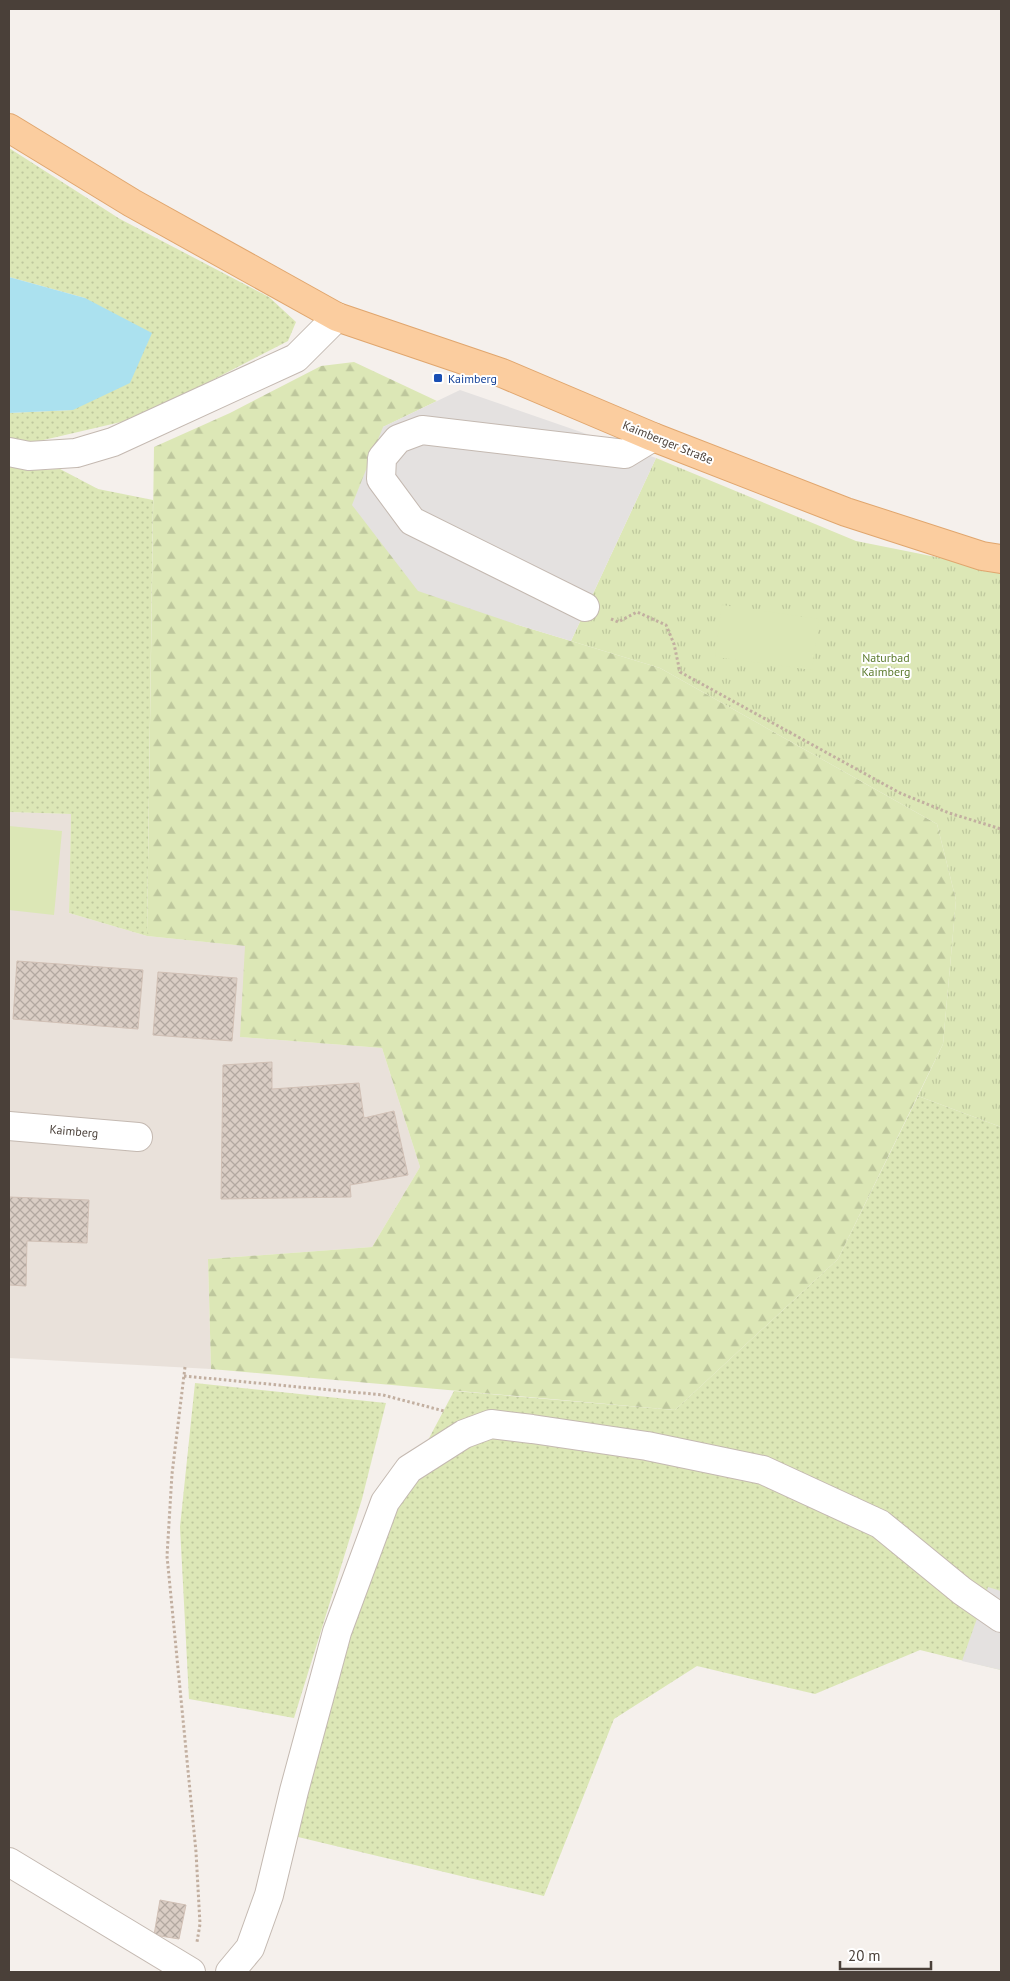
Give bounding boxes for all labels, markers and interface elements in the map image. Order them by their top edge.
place label: Kaimberg [448,371,497,386]
marker: Kaimberg [432,372,444,384]
street label: Kaimberger Straße [621,417,715,467]
park label: Naturbad Kaimberg [862,650,911,679]
street label: Kaimberg [49,1121,99,1141]
scale bar [840,1938,931,1970]
text: 20 m [848,1946,881,1965]

